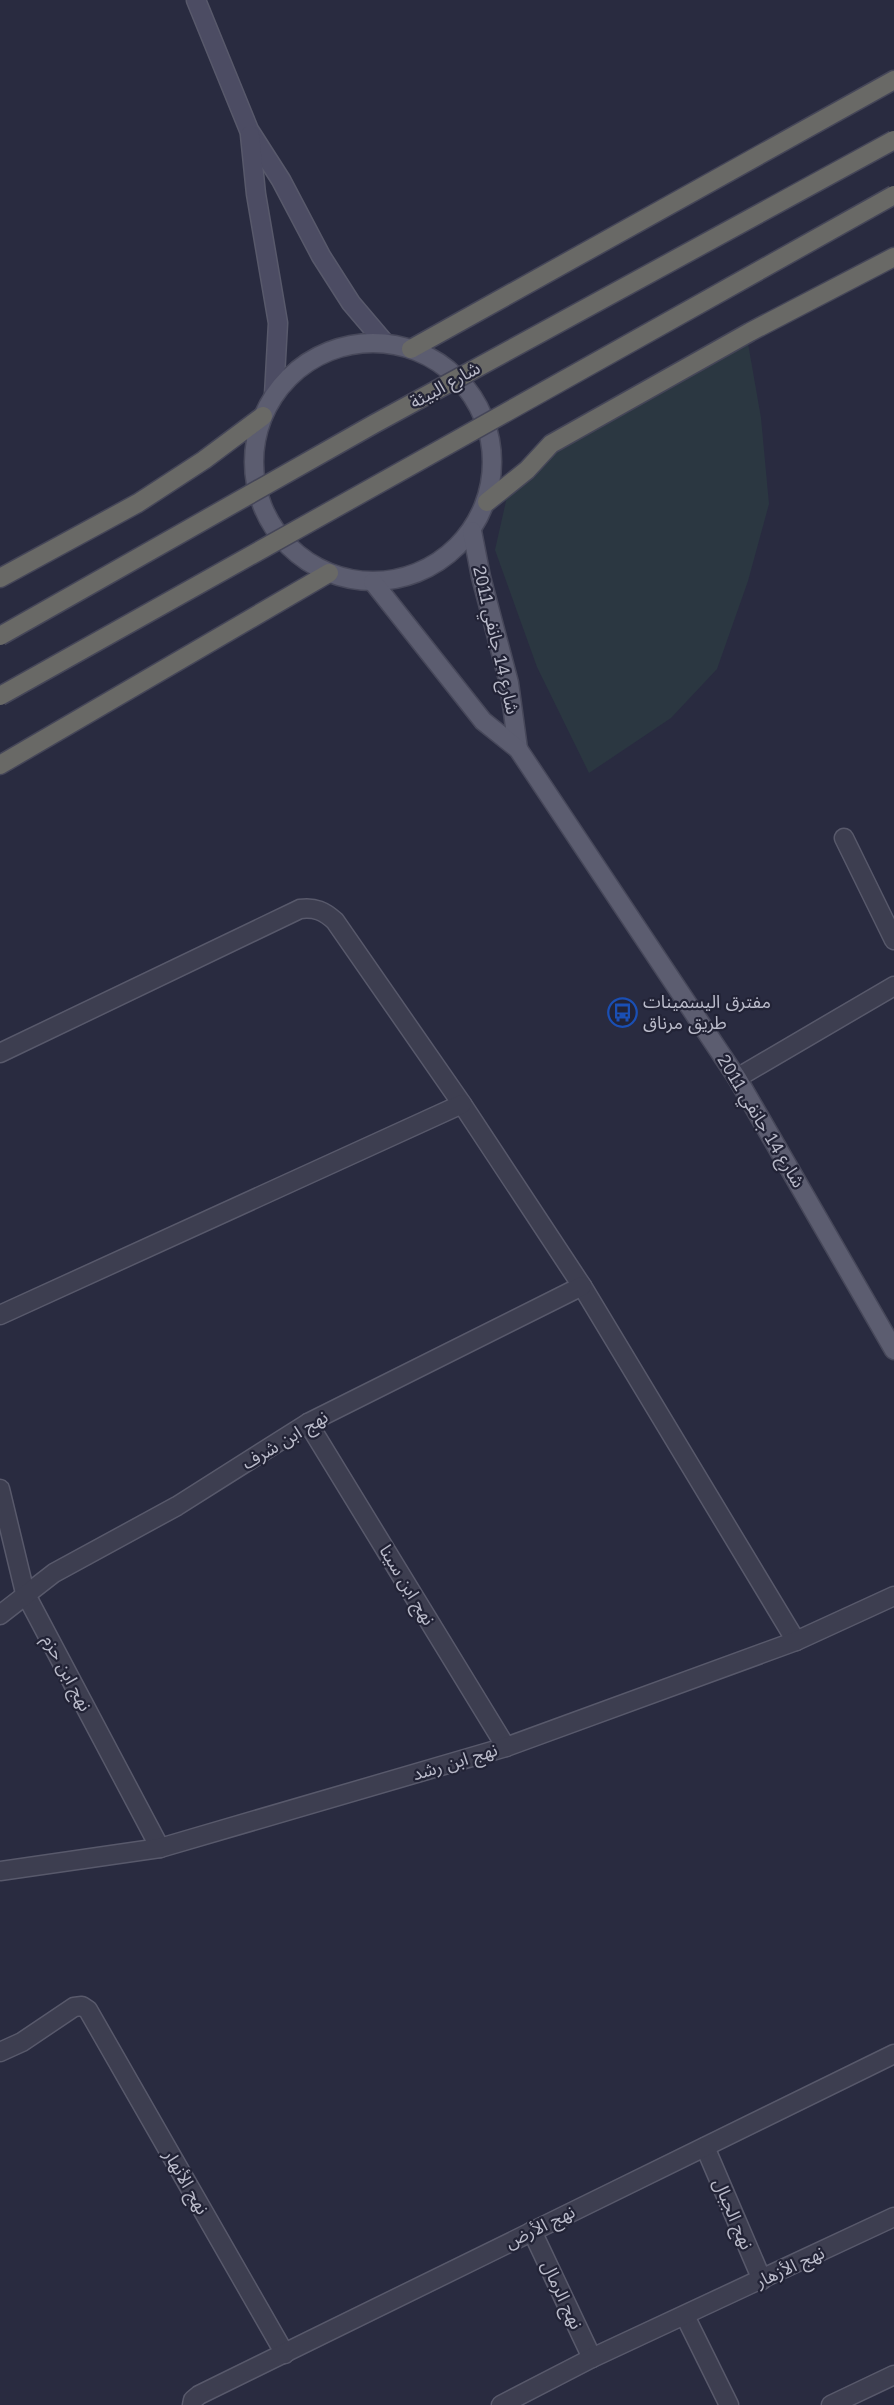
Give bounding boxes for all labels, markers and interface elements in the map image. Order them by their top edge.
street label: شارع البيئة [407,358,485,416]
street label: شارع 14 جانفي 2011 [465,564,523,717]
place label: مفترق اليسمينات طريق مرناق [643,992,771,1034]
bus stop icon: مفترق اليسمينات طريق مرناق [606,996,638,1028]
street label: شارع 14 جانفي 2011 [710,1051,809,1193]
street label: نهج ابن شرف [239,1407,333,1476]
street label: نهج ابن سينا [373,1541,439,1630]
street label: نهج ابن حزم [35,1631,95,1716]
street label: نهج ابن رشد [410,1740,501,1787]
street label: نهج الأنهار [156,2145,212,2219]
street label: نهج الجبال [706,2176,757,2254]
street label: نهج الأرض [502,2202,579,2255]
street label: نهج الأزهار [752,2242,829,2295]
street label: نهج الرمال [535,2258,587,2334]

